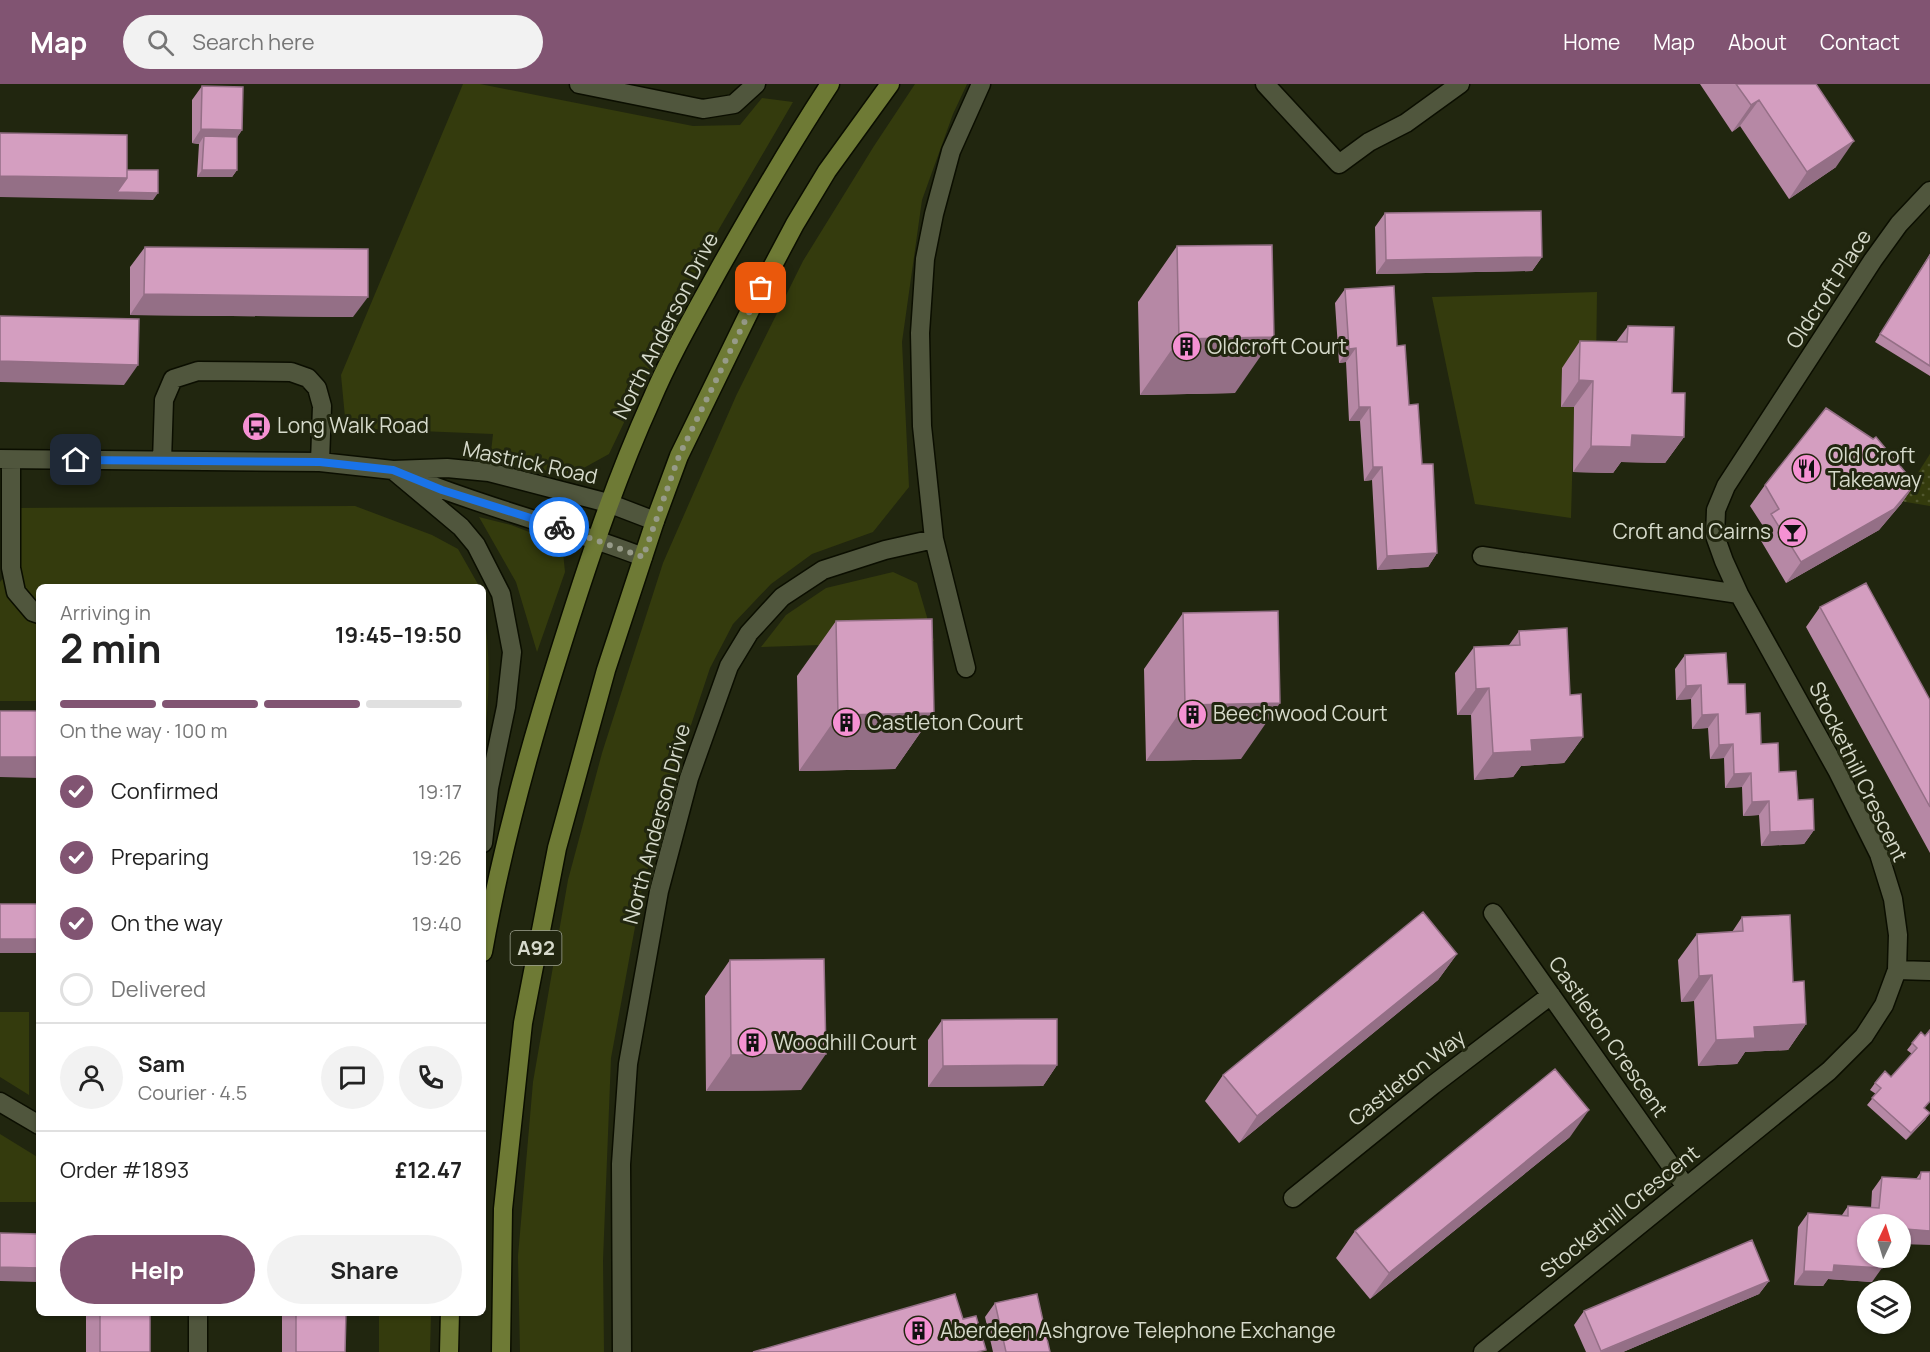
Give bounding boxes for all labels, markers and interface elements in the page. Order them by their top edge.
search box [123,15,543,69]
text: Map [30,23,87,61]
icon: search [144,26,177,59]
text: Search here [192,27,315,57]
text: Home [1563,28,1620,56]
text: Map [1653,28,1695,56]
text: About [1728,28,1787,56]
text: Contact [1820,28,1900,56]
street label: Oldcroft Place [1779,223,1877,353]
street label: North Anderson Drive [606,227,724,424]
pin [735,262,786,313]
icon: bag [744,271,777,304]
building icon: Oldcroft Court [1170,331,1202,363]
place label: Oldcroft Court [1207,332,1347,360]
bus stop icon: Long Walk Road [240,410,272,442]
place label: Long Walk Road [277,411,429,439]
pin [50,434,101,485]
street label: Mastrick Road [460,434,600,490]
place label: Old Croft Takeaway [1828,441,1922,493]
icon: home [59,443,92,476]
restaurant icon: Old Croft Takeaway [1791,452,1823,484]
courier [529,497,589,557]
icon: bike [543,511,576,544]
bar icon: Croft and Cairns [1776,516,1808,548]
place label: Croft and Cairns [1613,517,1771,545]
text: Arriving in [60,599,151,626]
text: 19:45–19:50 [335,620,462,650]
text: 2 min [60,621,161,675]
street label: Stockethill Crescent [1803,677,1915,866]
building icon: Beechwood Court [1176,698,1208,730]
place label: Beechwood Court [1213,699,1388,727]
building icon: Castleton Court [830,707,862,739]
place label: Castleton Court [867,708,1023,736]
text: On the way · 100 m [60,717,227,744]
street label: North Anderson Drive [616,721,696,927]
icon: check [60,775,93,808]
text: Confirmed [111,776,219,806]
text: 19:17 [418,778,462,805]
icon: check [60,841,93,874]
text: Preparing [111,842,209,872]
text: 19:26 [412,844,462,871]
icon: check [60,907,93,940]
text: On the way [111,908,223,938]
text: 19:40 [412,910,462,937]
road number: A92 [510,931,562,965]
street label: Castleton Crescent [1543,950,1675,1122]
text: Delivered [111,974,206,1004]
street label: Castleton Way [1342,1023,1471,1132]
building icon: Woodhill Court [737,1027,769,1059]
place label: Woodhill Court [774,1028,917,1056]
button: person [60,1046,123,1109]
button: chat [321,1046,384,1109]
button: phone [399,1046,462,1109]
text: Sam [138,1049,185,1079]
text: Courier · 4.5 [138,1079,247,1106]
street label: Stockethill Crescent [1534,1138,1705,1284]
text: Order #1893 [60,1155,189,1185]
text: £12.47 [395,1155,462,1185]
north arrow [1857,1214,1911,1268]
map controls [1857,1214,1911,1334]
button: Help [60,1235,255,1304]
button: Share [267,1235,462,1304]
button: layers [1857,1280,1911,1334]
building icon: Aberdeen Ashgrove Telephone Exchange [903,1315,935,1347]
place label: Aberdeen Ashgrove Telephone Exchange [940,1316,1336,1344]

